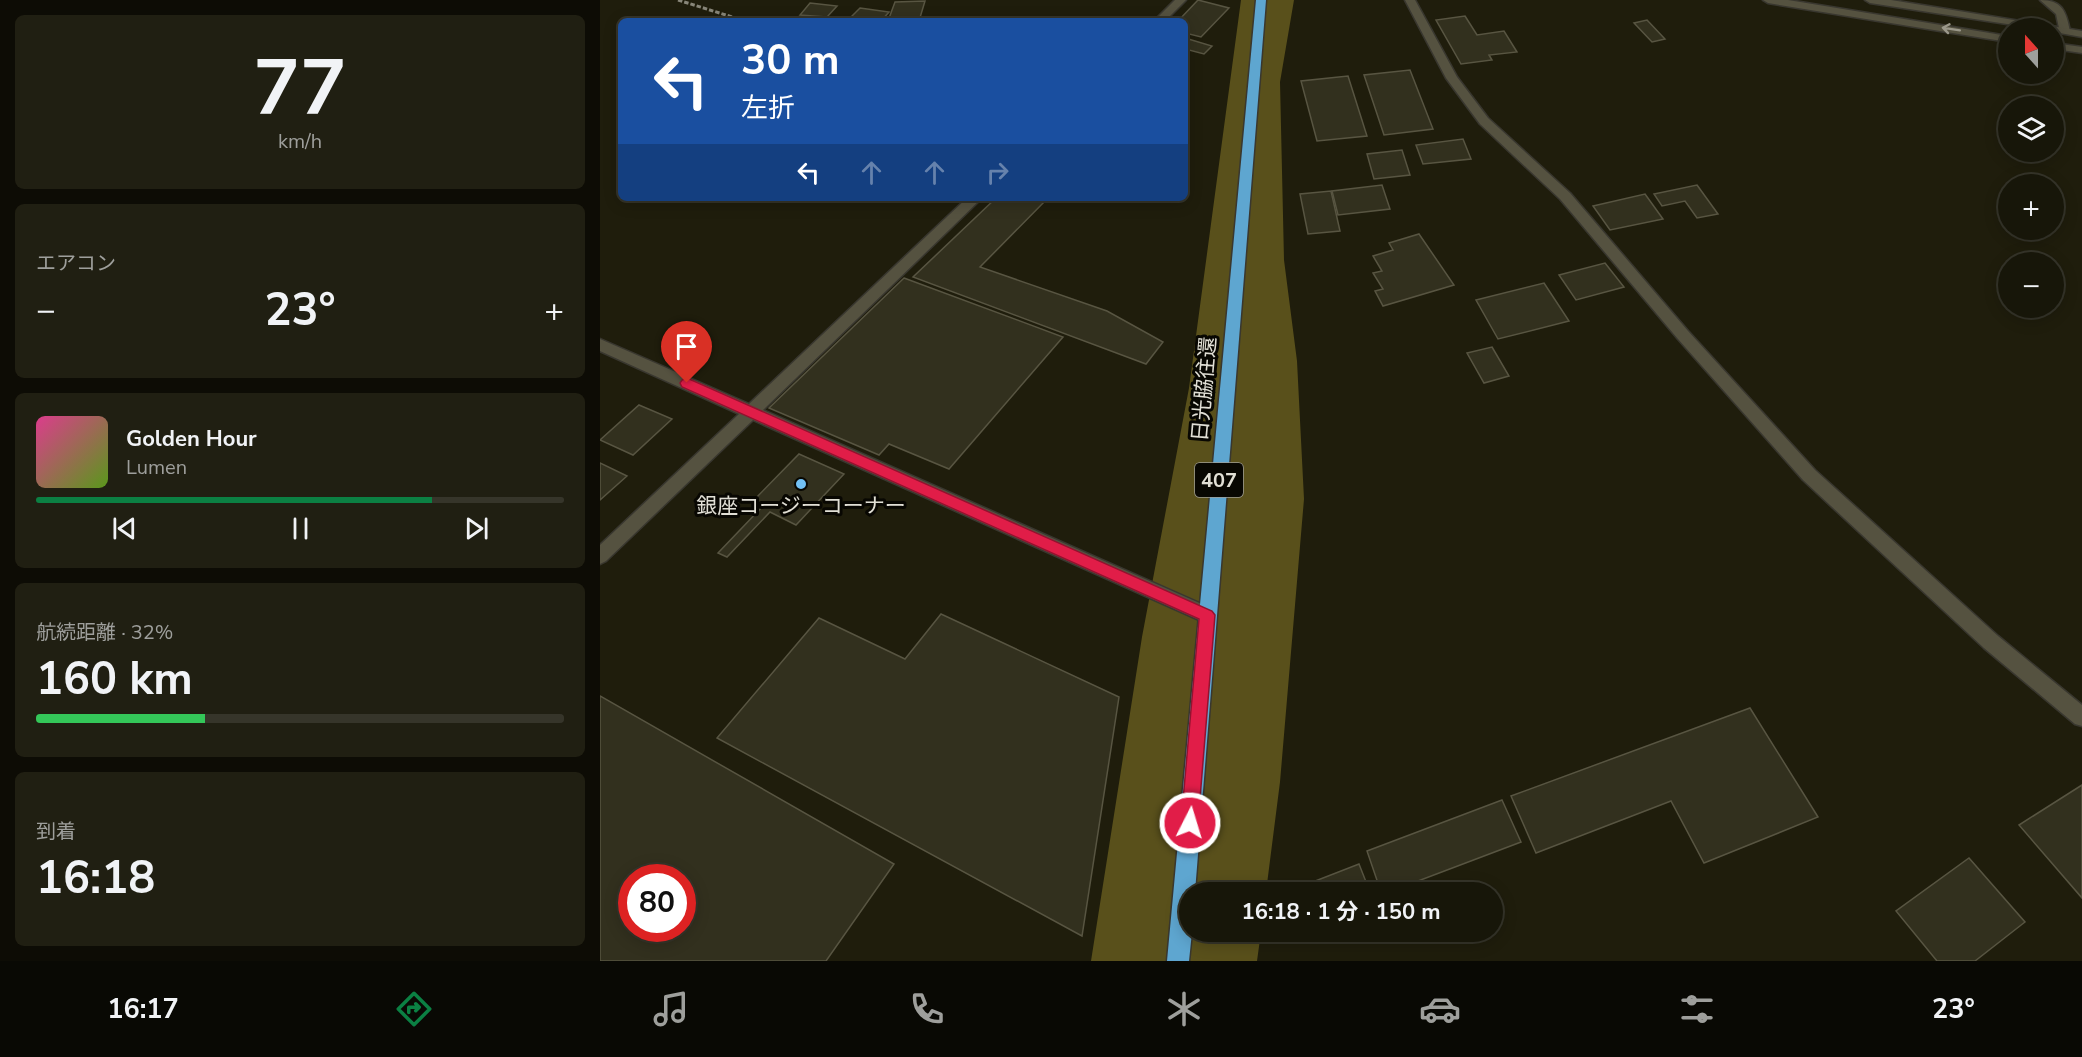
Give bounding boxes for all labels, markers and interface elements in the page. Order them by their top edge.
north arrow [1998,18,2064,84]
map controls [1998,18,2064,318]
one-way arrow [1941,24,1961,35]
text: 30 m [741,32,840,89]
text: 77 [253,35,347,142]
icon: left [642,42,720,120]
text: 左折 [741,90,795,127]
button: layers [1998,96,2064,162]
text: km/h [278,128,322,155]
icon: left [792,156,825,189]
icon: ahead [855,156,888,189]
icon: ahead [918,156,951,189]
icon: right [981,156,1014,189]
button: + [1998,174,2064,240]
text: エアコン [36,250,116,277]
button: − [1998,252,2064,318]
text: 23° [264,280,336,341]
text: − [36,288,56,333]
text: + [544,288,564,333]
pin [661,321,712,383]
icon: arrive [670,330,703,363]
street label: 日光脇往還 [1185,335,1223,443]
text: Golden Hour [126,424,257,454]
text: Lumen [126,454,187,481]
road number: 407 [1195,463,1243,497]
marker: 銀座コージーコーナー [794,477,808,491]
place label: 銀座コージーコーナー [696,492,906,520]
icon: previous [108,512,141,545]
icon: pause [284,512,317,545]
icon: next [460,512,493,545]
text: 航続距離 · 32% [36,619,173,646]
text: 160 km [36,649,193,710]
position arrow [1158,791,1222,855]
text: 到着 [36,818,76,845]
text: 16:18 [36,848,155,909]
speed limit sign: 80 [618,864,696,942]
text: 16:18 · 1 分 · 150 m [1242,897,1440,927]
icon: directions [393,988,435,1030]
icon: music [650,988,692,1030]
icon: phone [906,988,948,1030]
icon: climate [1163,988,1205,1030]
icon: car [1419,988,1461,1030]
icon: filters [1676,988,1718,1030]
text: 16:17 [107,991,179,1028]
text: 23° [1932,991,1975,1028]

